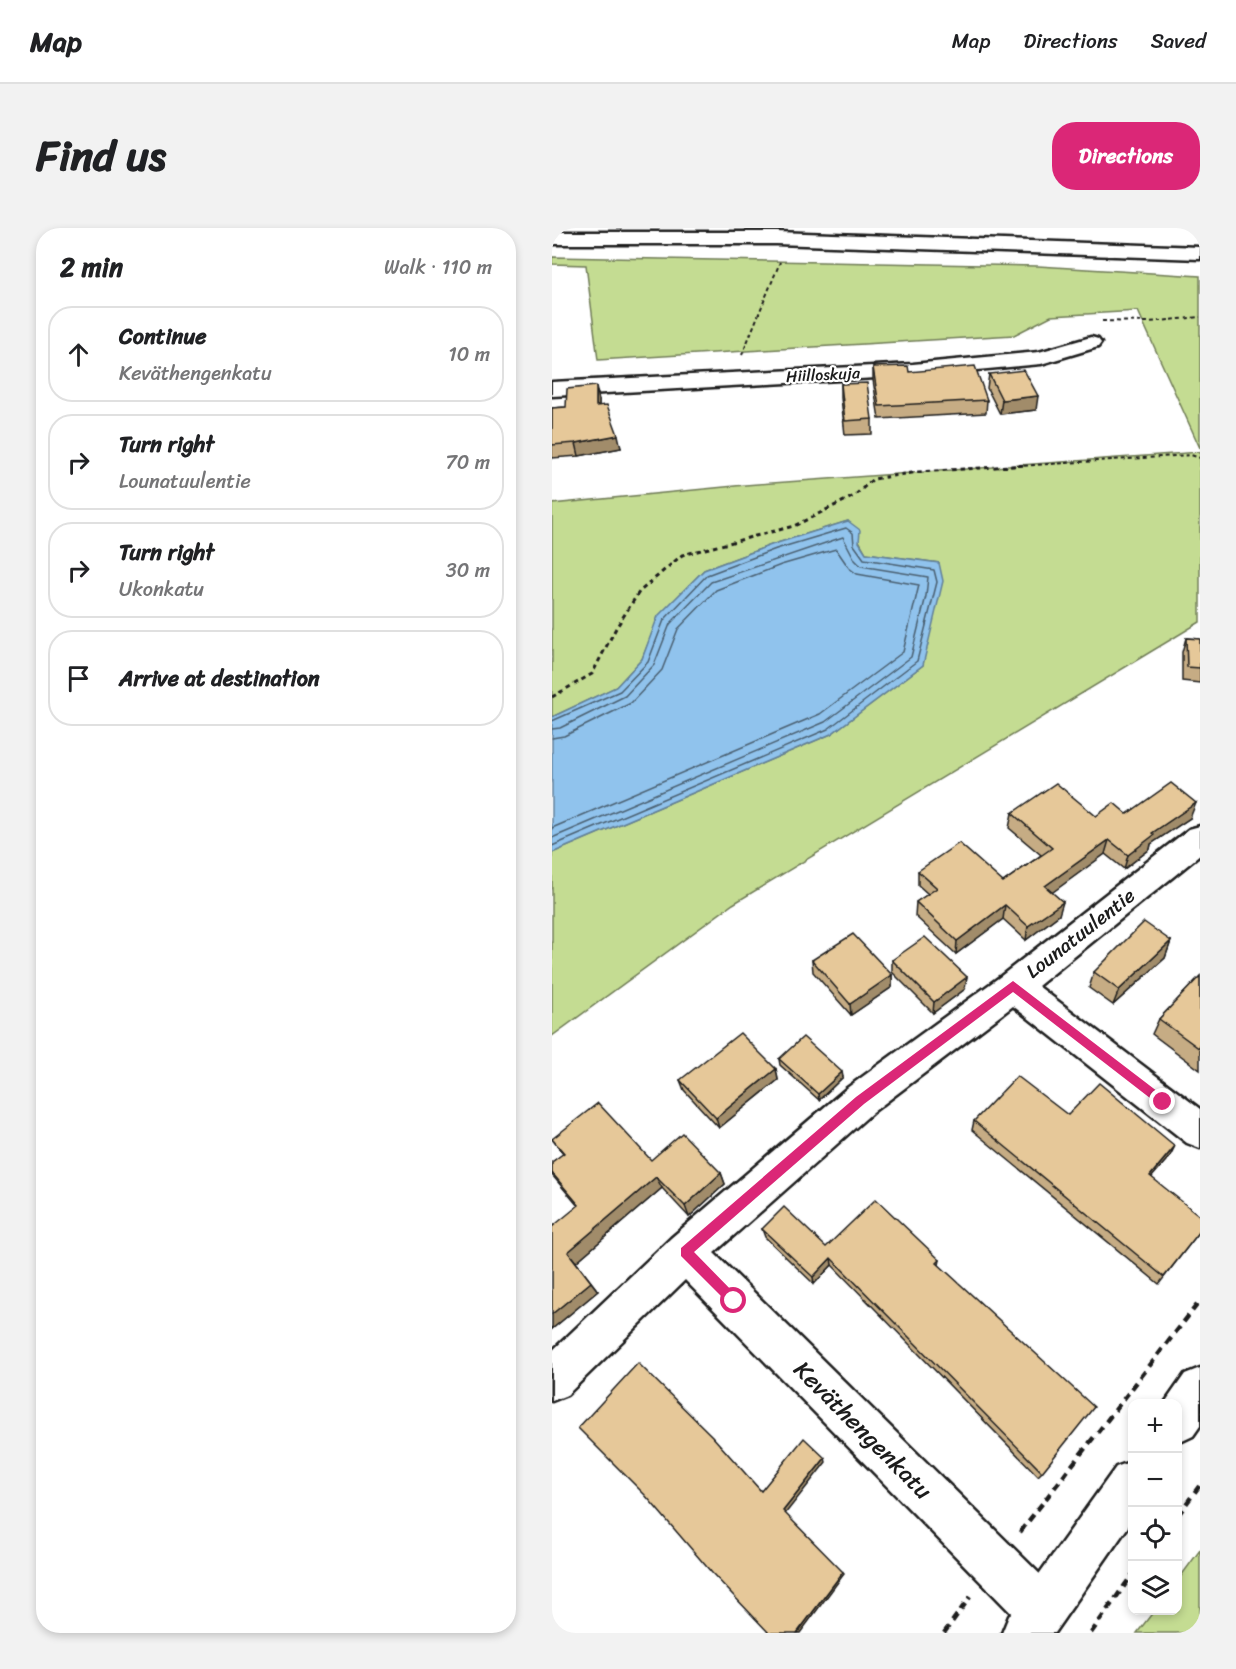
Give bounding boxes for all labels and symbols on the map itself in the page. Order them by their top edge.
street label: Hiilloskuja [785,358,862,391]
street label: Lounatuulentie [1018,879,1143,988]
route end [1149,1088,1175,1114]
route start [720,1287,746,1313]
street label: Keväthengenkatu [783,1350,943,1510]

